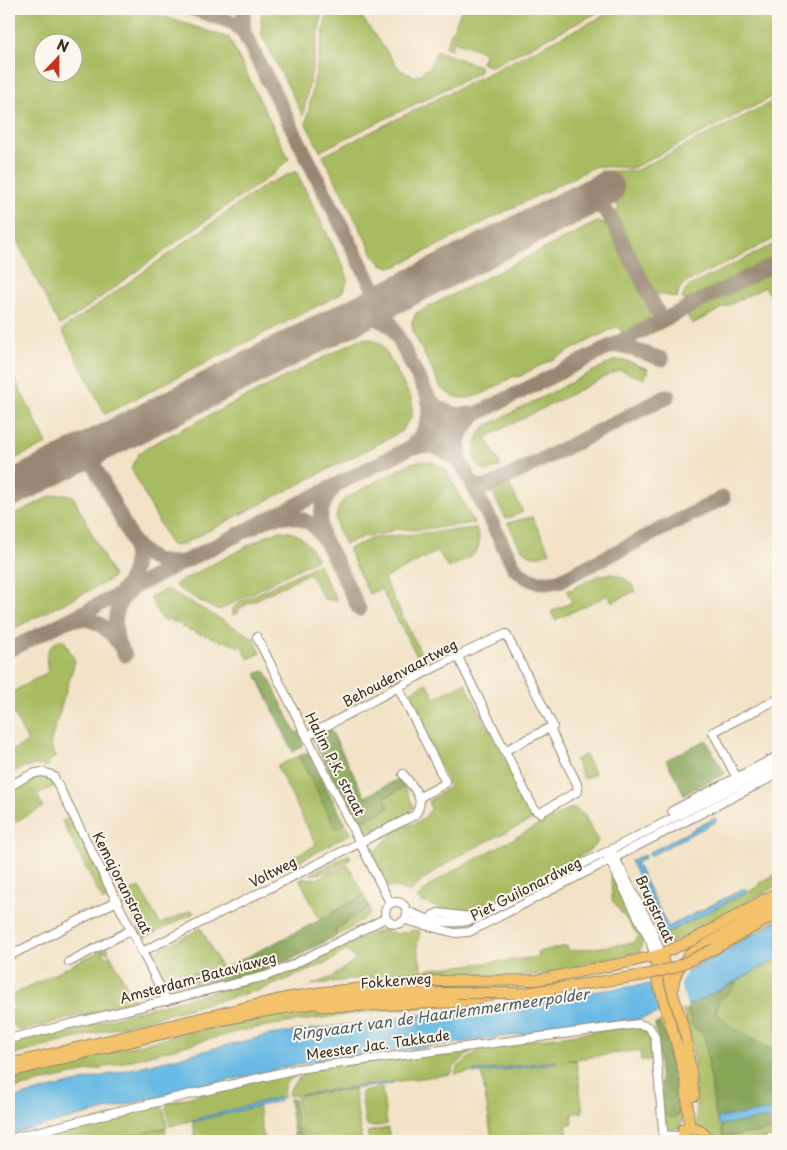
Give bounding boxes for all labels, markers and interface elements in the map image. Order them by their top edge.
north arrow [32,32,82,82]
text: N [54,34,72,57]
street label: Behoudenvaartweg [338,633,461,712]
street label: Halim P.K. straat [300,708,371,820]
street label: Kemajoranstraat [88,828,157,938]
street label: Voltweg [245,851,300,893]
street label: Piet Guilonardweg [467,851,585,926]
street label: Brugstraat [631,872,680,946]
street label: Amsterdam-Bataviaweg [117,946,279,1009]
street label: Fokkerweg [360,968,432,993]
water label: Ringvaart van de Haarlemmermeerpolder [289,981,592,1046]
street label: Meester Jac. Takkade [305,1024,451,1065]

